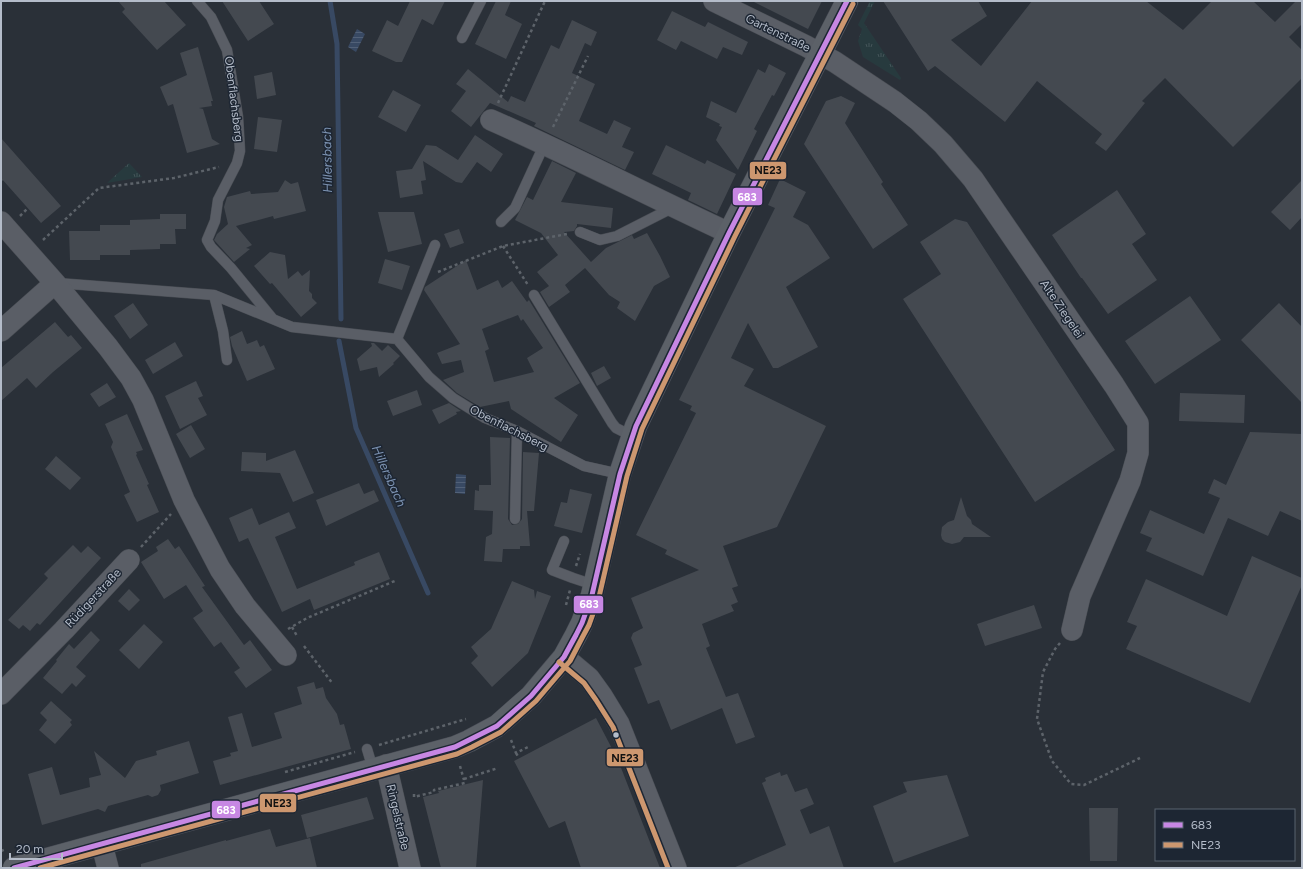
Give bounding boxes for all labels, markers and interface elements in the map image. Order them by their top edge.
street label: Gartenstraße [743,11,813,55]
street label: Obenflachsberg [222,55,246,143]
water label: Hillersbach [319,127,335,193]
line badge: NE23 [749,161,787,180]
text: NE23 [754,164,782,177]
line badge: 683 [732,187,763,206]
text: 683 [737,191,757,204]
street label: Alte Ziegelei [1037,277,1087,341]
street label: Obenflachsberg [467,402,551,454]
water label: Hillersbach [369,443,409,509]
street label: Rüdigerstraße [62,565,124,630]
line badge: 683 [573,595,604,614]
text: 683 [579,598,599,611]
unlabelled marker [611,730,621,740]
line badge: NE23 [606,748,644,767]
text: NE23 [611,752,639,765]
street label: Ringelstraße [384,783,412,852]
line badge: NE23 [259,793,297,813]
text: NE23 [264,797,292,810]
line badge: 683 [211,800,241,819]
text: 683 [216,804,236,817]
legend [1155,809,1295,861]
text: 683 [1191,818,1212,832]
scale bar [10,835,62,861]
text: NE23 [1191,838,1221,852]
text: 20 m [16,842,44,856]

